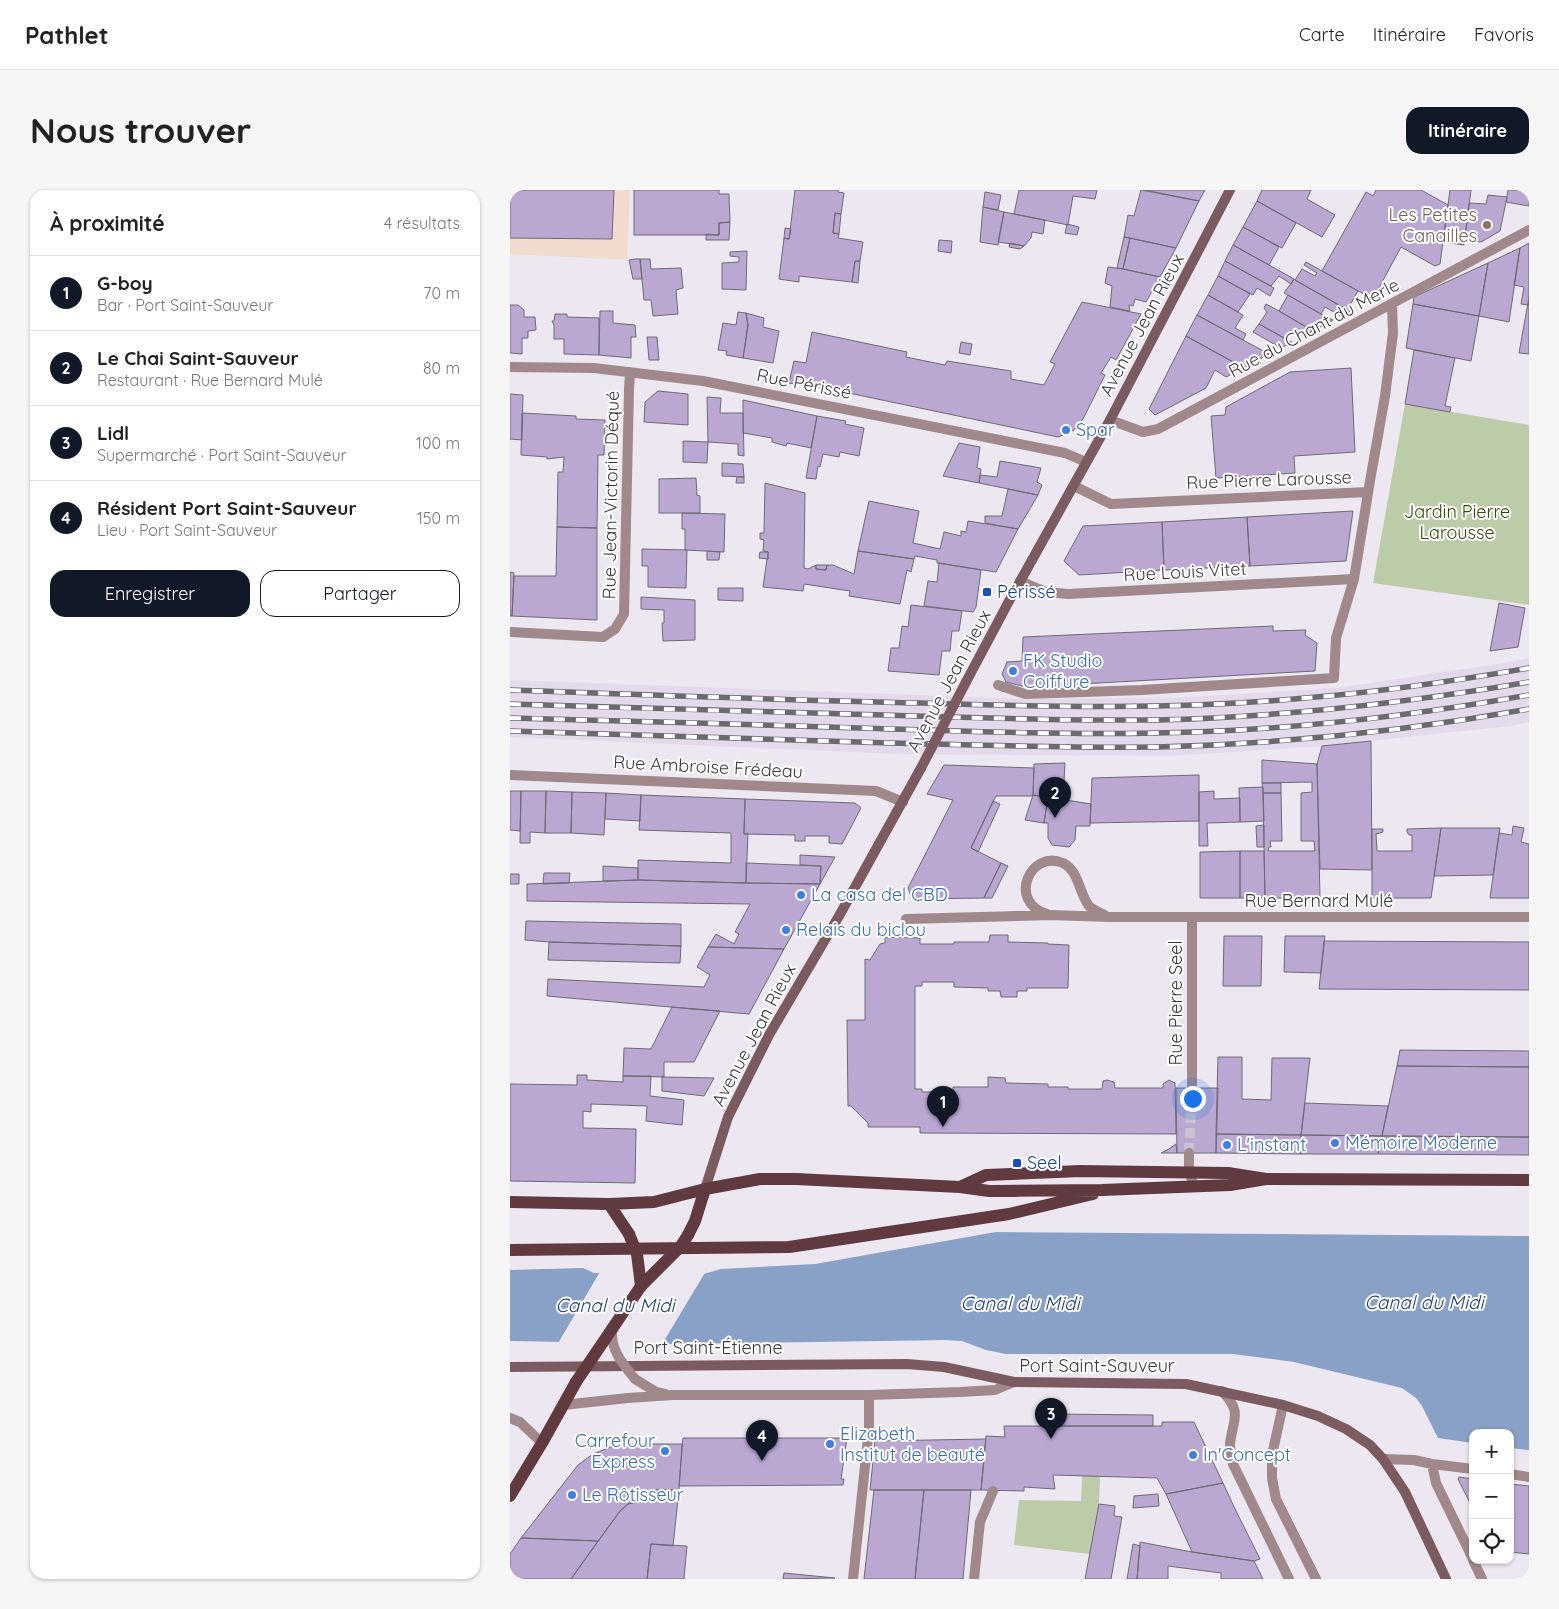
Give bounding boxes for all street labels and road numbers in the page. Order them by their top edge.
street label: Avenue Jean Rieux [1094,249,1189,400]
street label: Rue du Chant du Merle [1224,273,1403,382]
street label: Rue Périssé [755,363,853,404]
street label: Rue Jean-Victorin Déqué [597,390,624,600]
street label: Rue Pierre Larousse [1186,465,1352,494]
street label: Rue Louis Vitet [1123,557,1247,586]
street label: Avenue Jean Rieux [901,605,996,756]
street label: Rue Ambroise Frédeau [613,750,803,783]
street label: Rue Bernard Mulé [1245,889,1393,912]
street label: Rue Pierre Seel [1164,940,1187,1066]
street label: Avenue Jean Rieux [706,959,801,1110]
street label: Port Saint-Étienne [633,1336,783,1359]
street label: Port Saint-Sauveur [1019,1354,1175,1377]

